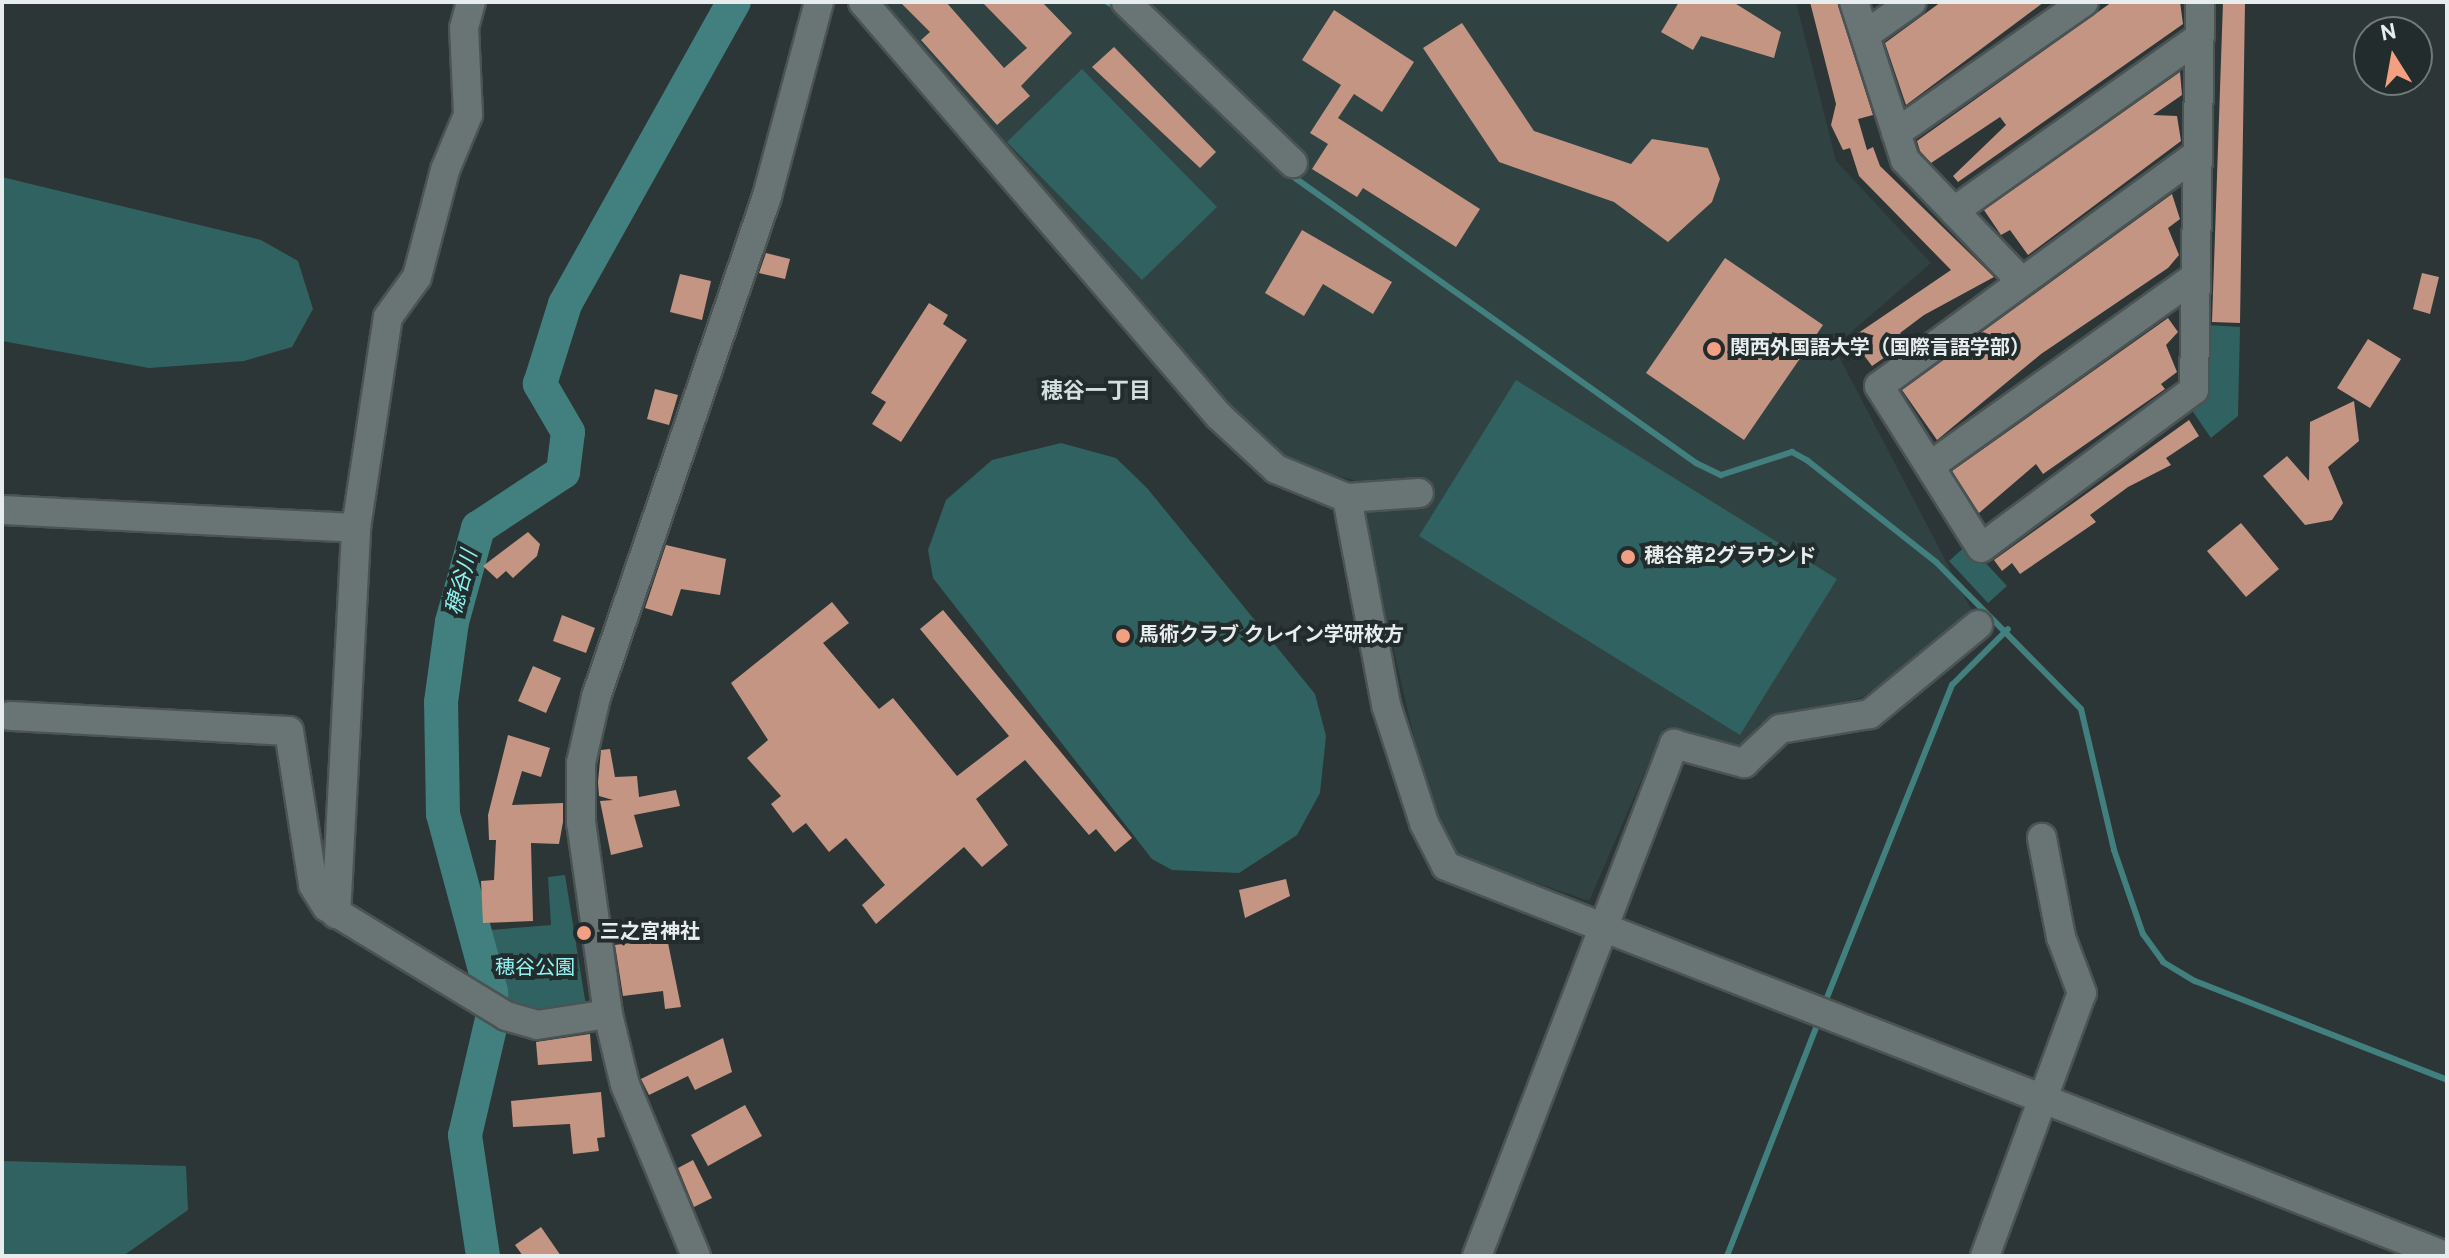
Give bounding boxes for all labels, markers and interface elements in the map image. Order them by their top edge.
north arrow [2353,16,2433,96]
text: N [2378,19,2399,49]
place label: 関西外国語大学（国際言語学部） [1730,337,2030,361]
marker: 関西外国語大学（国際言語学部） [1705,340,1723,358]
district label: 穂谷一丁目 [1041,380,1151,406]
place label: 穂谷第2グラウンド [1644,545,1816,569]
water label: 穂谷川 [442,548,484,618]
marker: 穂谷第2グラウンド [1619,548,1637,566]
place label: 馬術クラブ クレイン学研枚方 [1139,624,1404,648]
marker: 馬術クラブ クレイン学研枚方 [1114,627,1132,645]
place label: 三之宮神社 [600,921,700,945]
marker: 三之宮神社 [575,924,593,942]
park label: 穂谷公園 [495,957,575,981]

